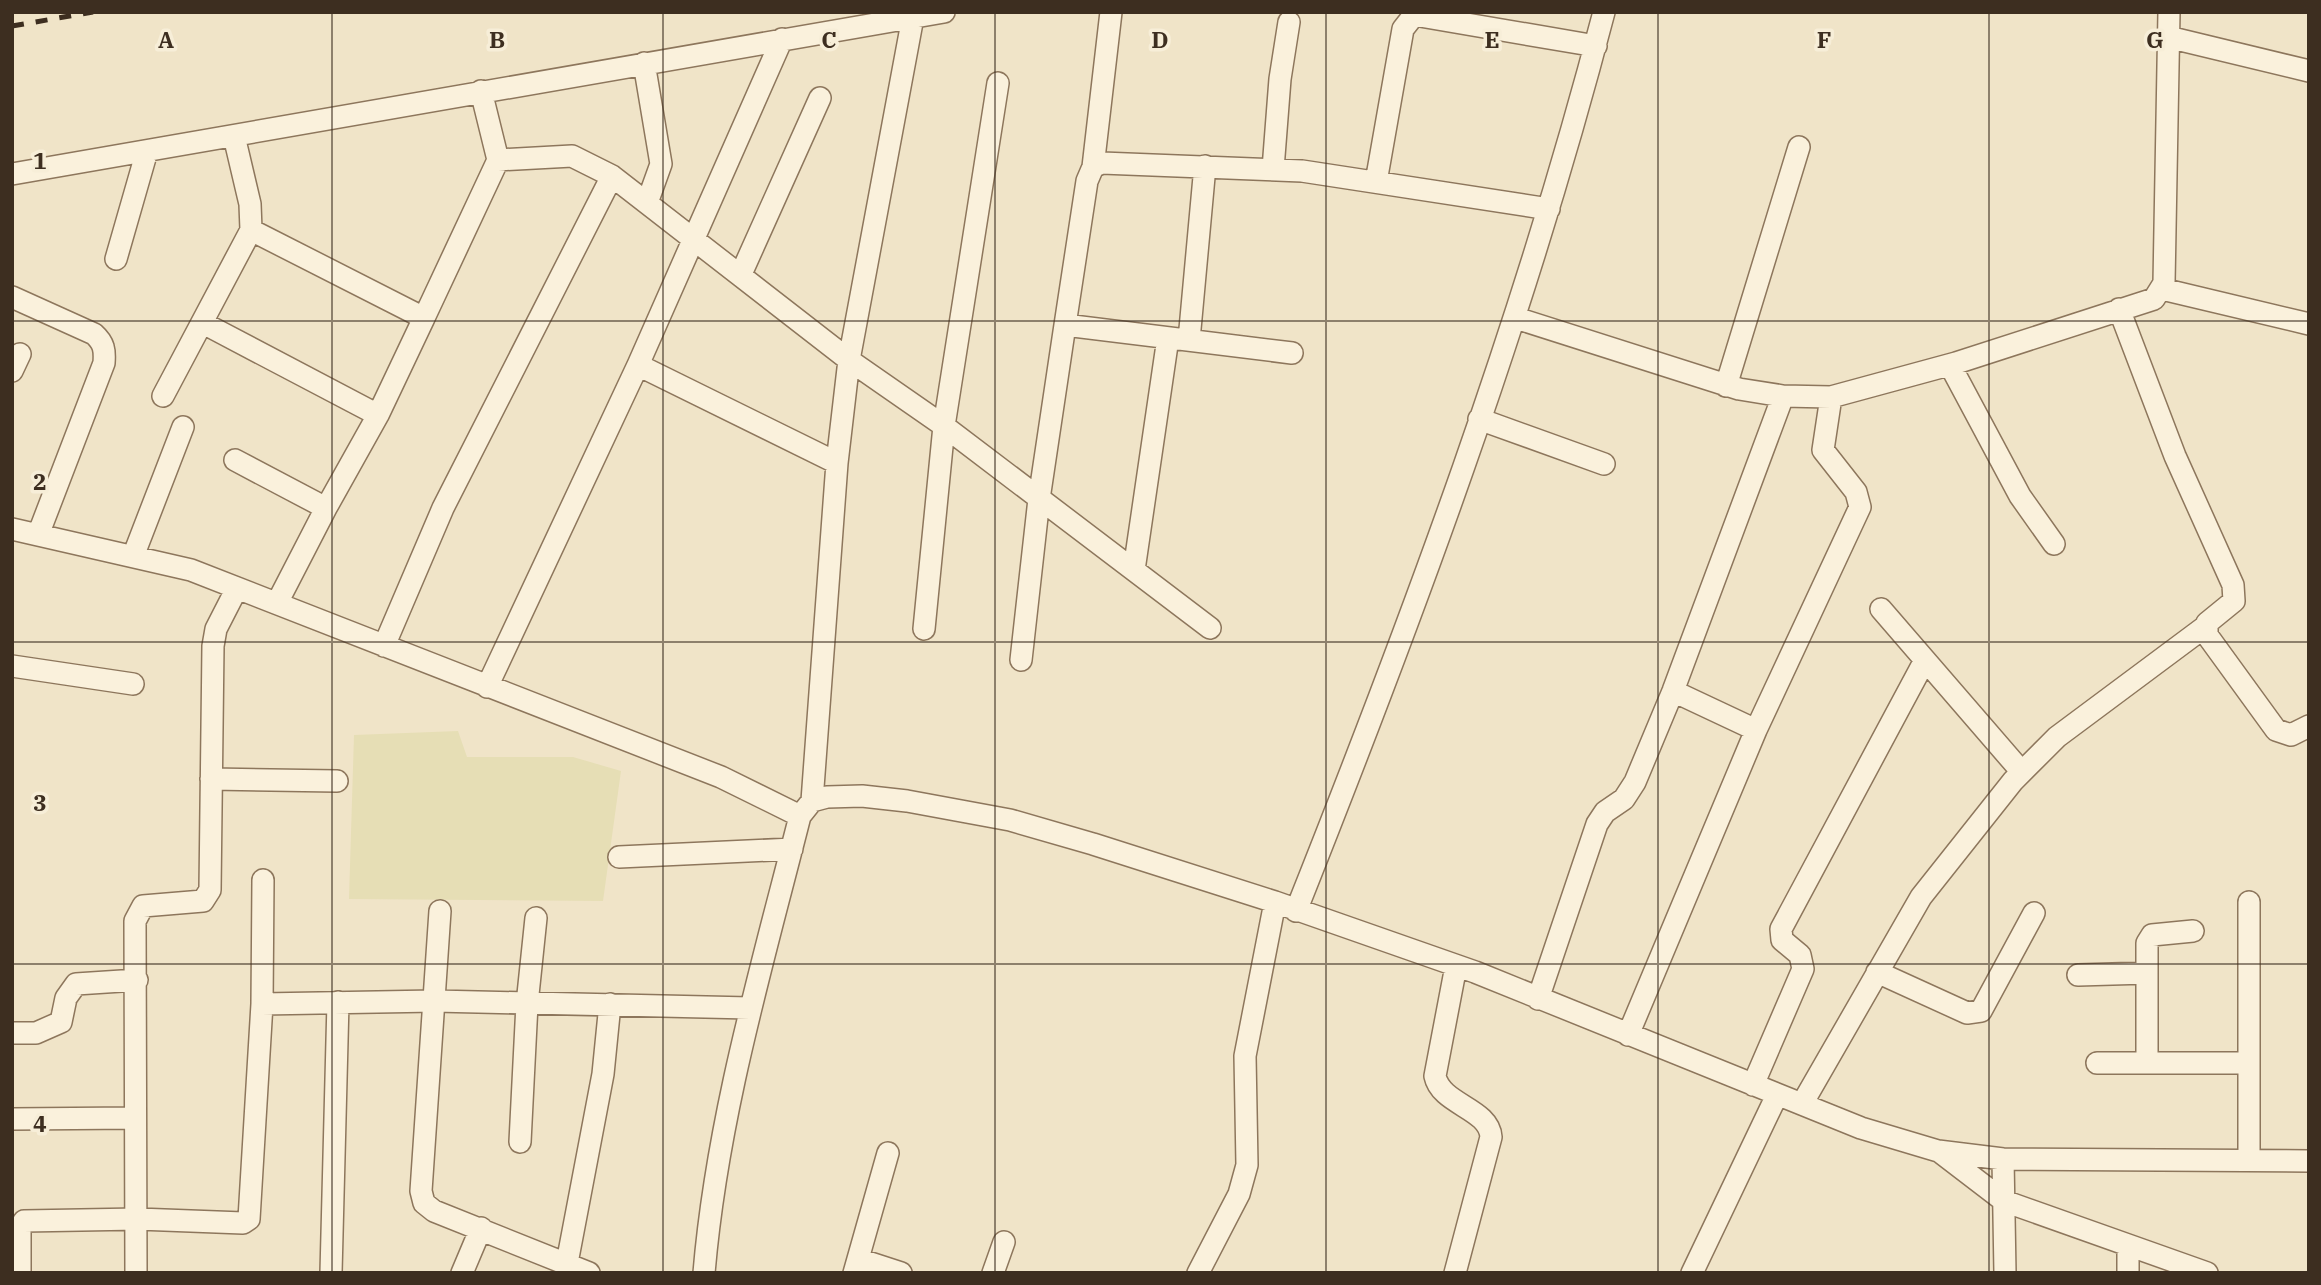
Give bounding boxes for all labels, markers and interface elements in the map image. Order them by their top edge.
text: A [158,24,174,54]
text: B [489,24,505,54]
text: C [821,24,837,54]
text: D [1151,24,1169,54]
text: E [1484,24,1500,54]
text: F [1817,24,1831,54]
text: G [2146,24,2164,54]
text: 1 [33,145,47,175]
text: 2 [33,466,47,496]
text: 3 [33,787,47,817]
text: 4 [33,1108,47,1138]

